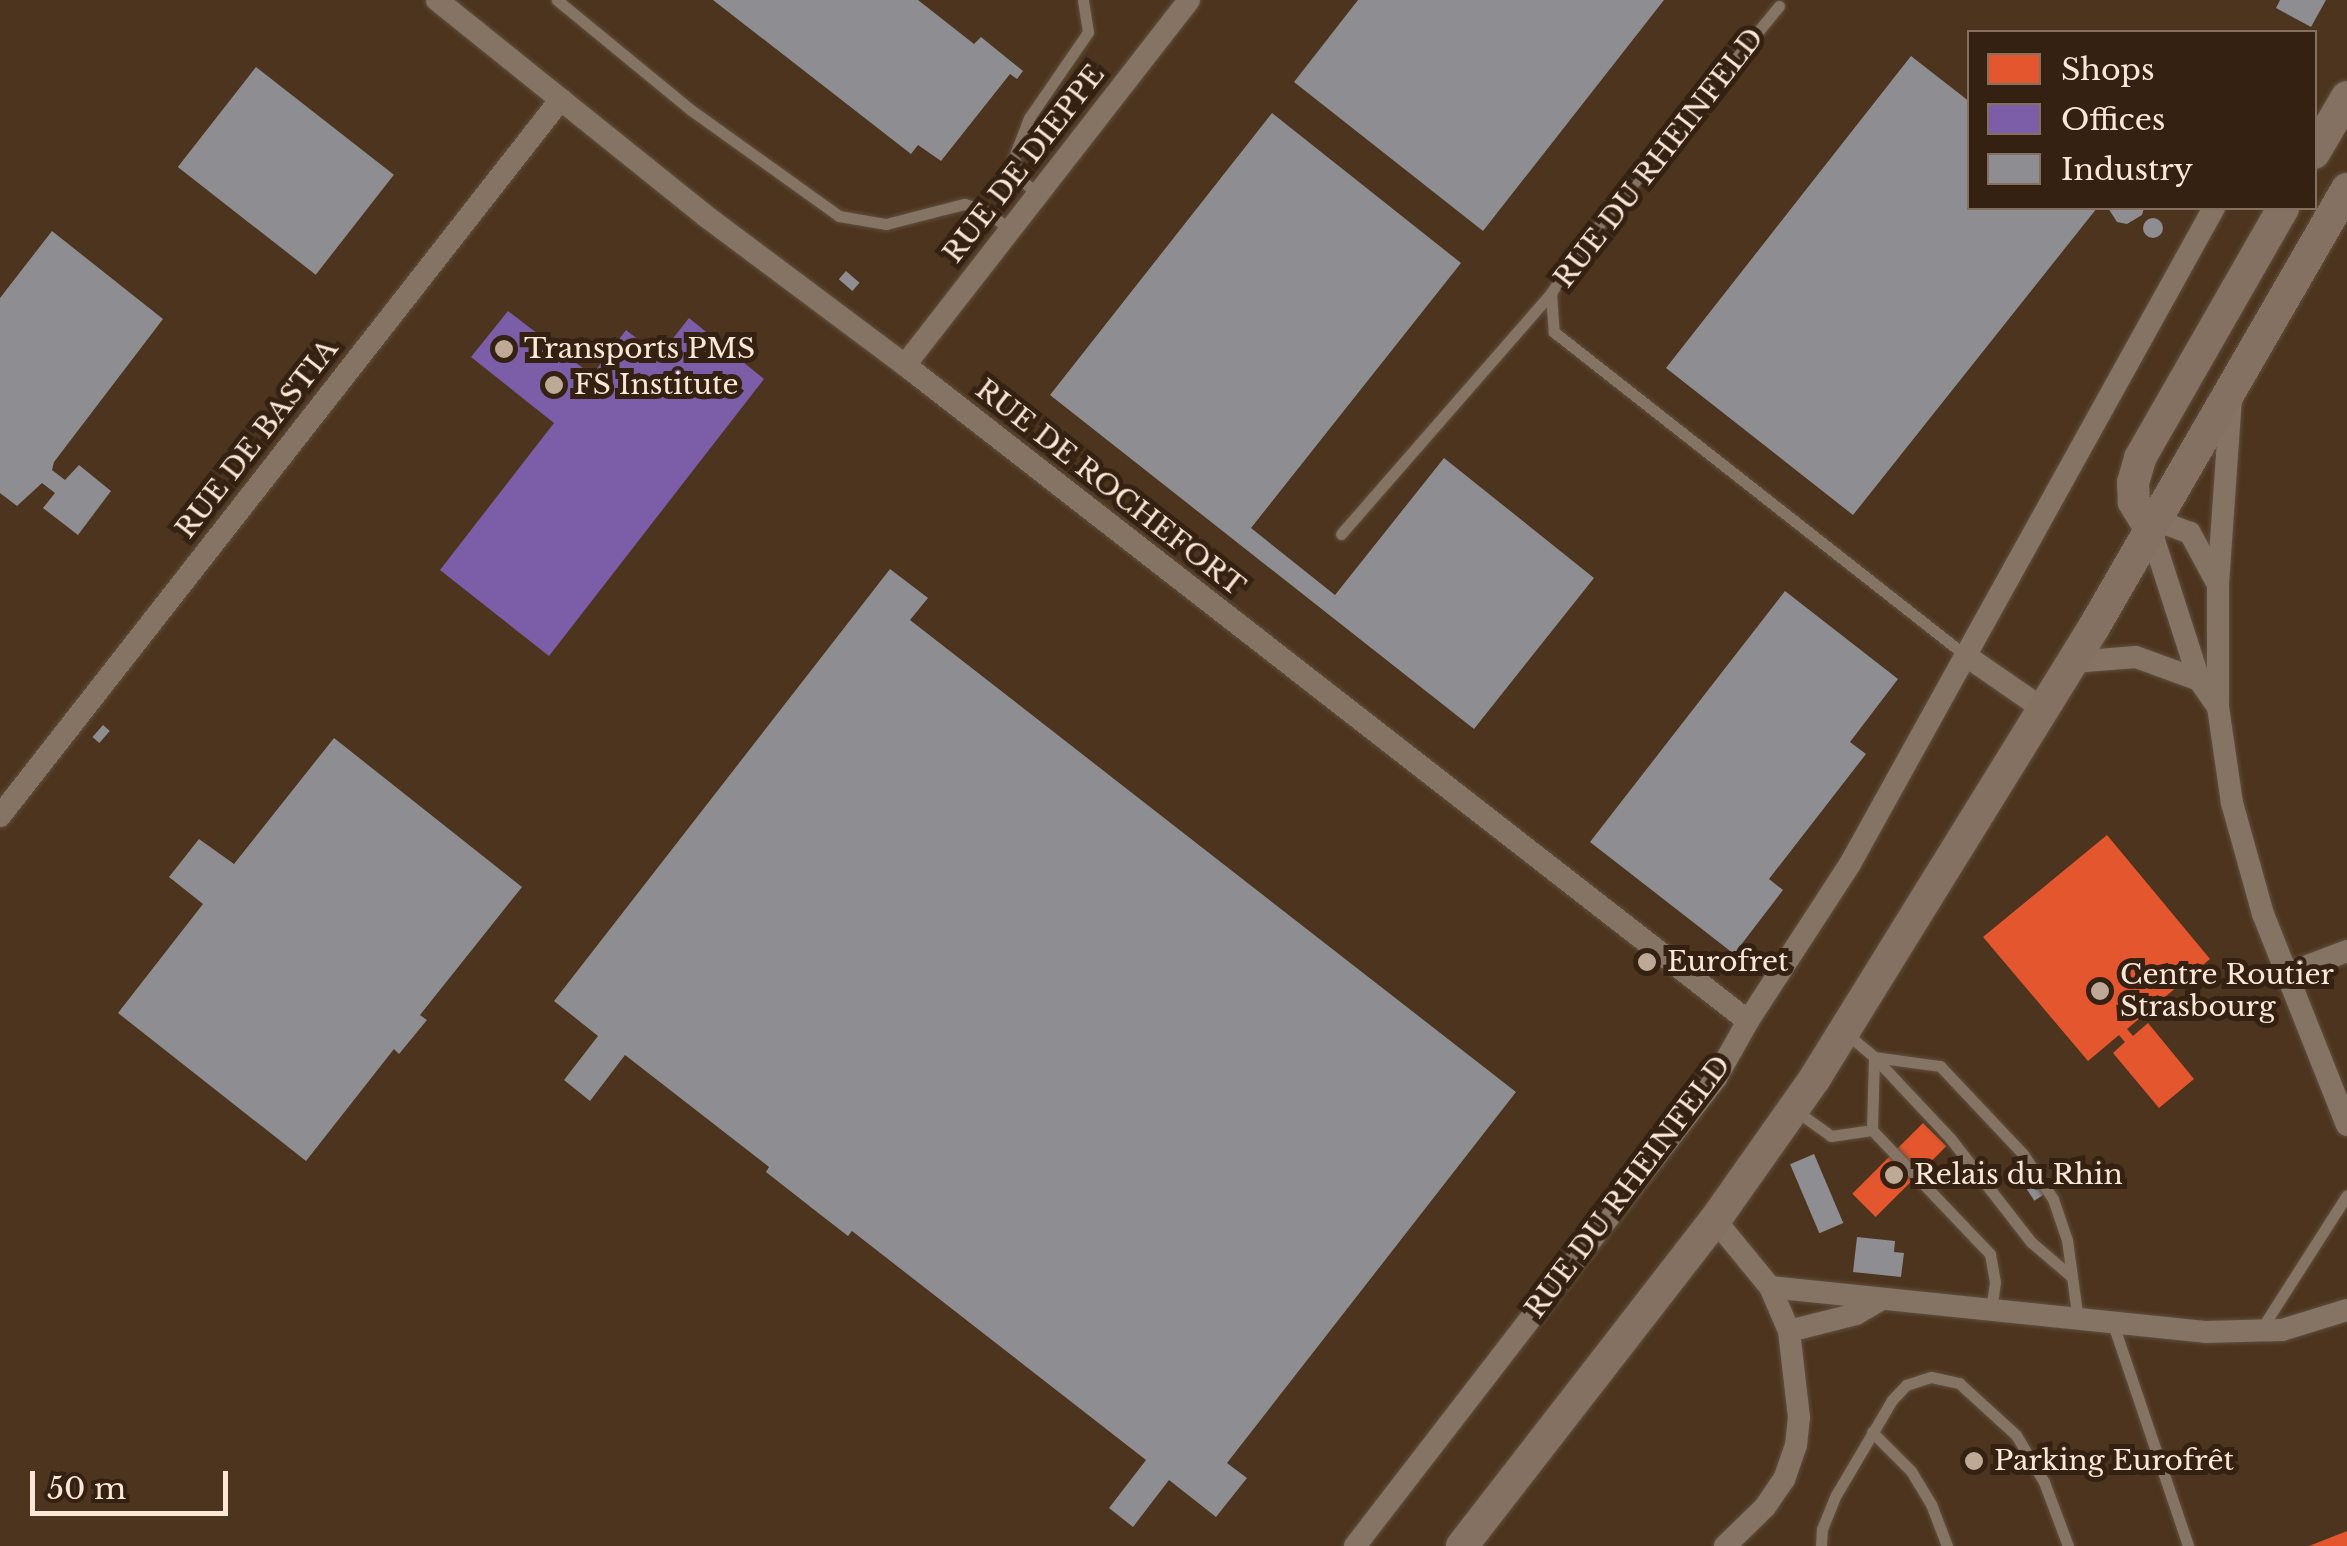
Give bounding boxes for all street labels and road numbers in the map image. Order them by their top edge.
street label: RUE DU RHEINFELD [1547,22,1771,294]
street label: RUE DE DIEPPE [936,58,1112,270]
street label: RUE DE BASTIA [169,333,345,545]
street label: RUE DE ROCHEFORT [969,373,1251,603]
street label: RUE DU RHEINFELD [1518,1049,1738,1325]

